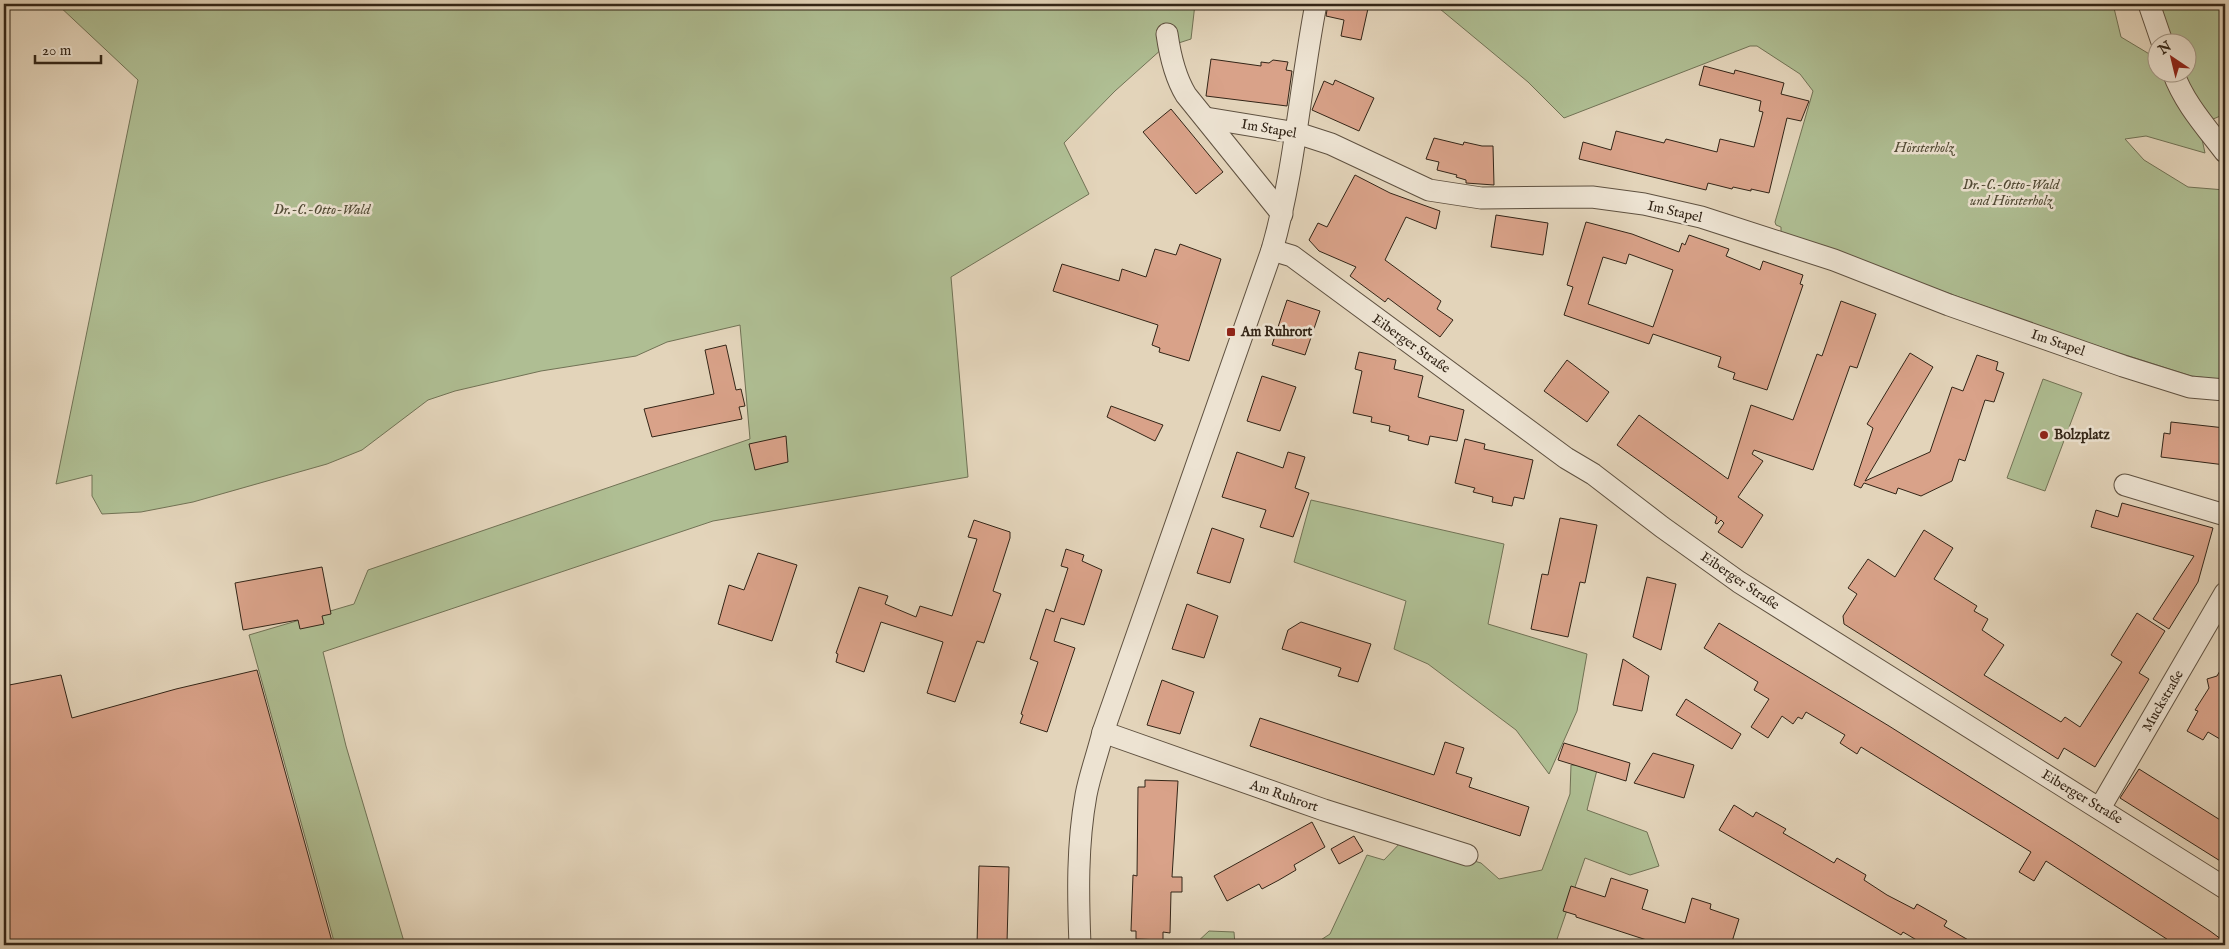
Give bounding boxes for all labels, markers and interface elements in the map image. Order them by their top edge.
scale bar [35,32,101,64]
north arrow [2146,32,2196,82]
text: N [2154,37,2175,60]
text: 20 m [42,41,72,60]
street label: Im Stapel [1240,115,1298,143]
park label: Hörsterholz [1893,139,1955,157]
park label: Dr.-C.-Otto-Wald und Hörsterholz [1963,176,2061,210]
street label: Im Stapel [1646,197,1704,227]
park label: Dr.-C.-Otto-Wald [274,201,372,219]
street label: Eiberger Straße [1368,310,1454,378]
place label: Am Ruhrort [1240,323,1312,341]
street label: Im Stapel [2029,325,2087,361]
marker: Am Ruhrort [1225,326,1237,338]
place label: Bolzplatz [2054,426,2110,444]
marker: Bolzplatz [2038,429,2050,441]
street label: Eiberger Straße [1697,548,1783,614]
street label: Muckstraße [2138,666,2188,735]
street label: Eiberger Straße [2038,766,2126,829]
street label: Am Ruhrort [1246,776,1321,816]

